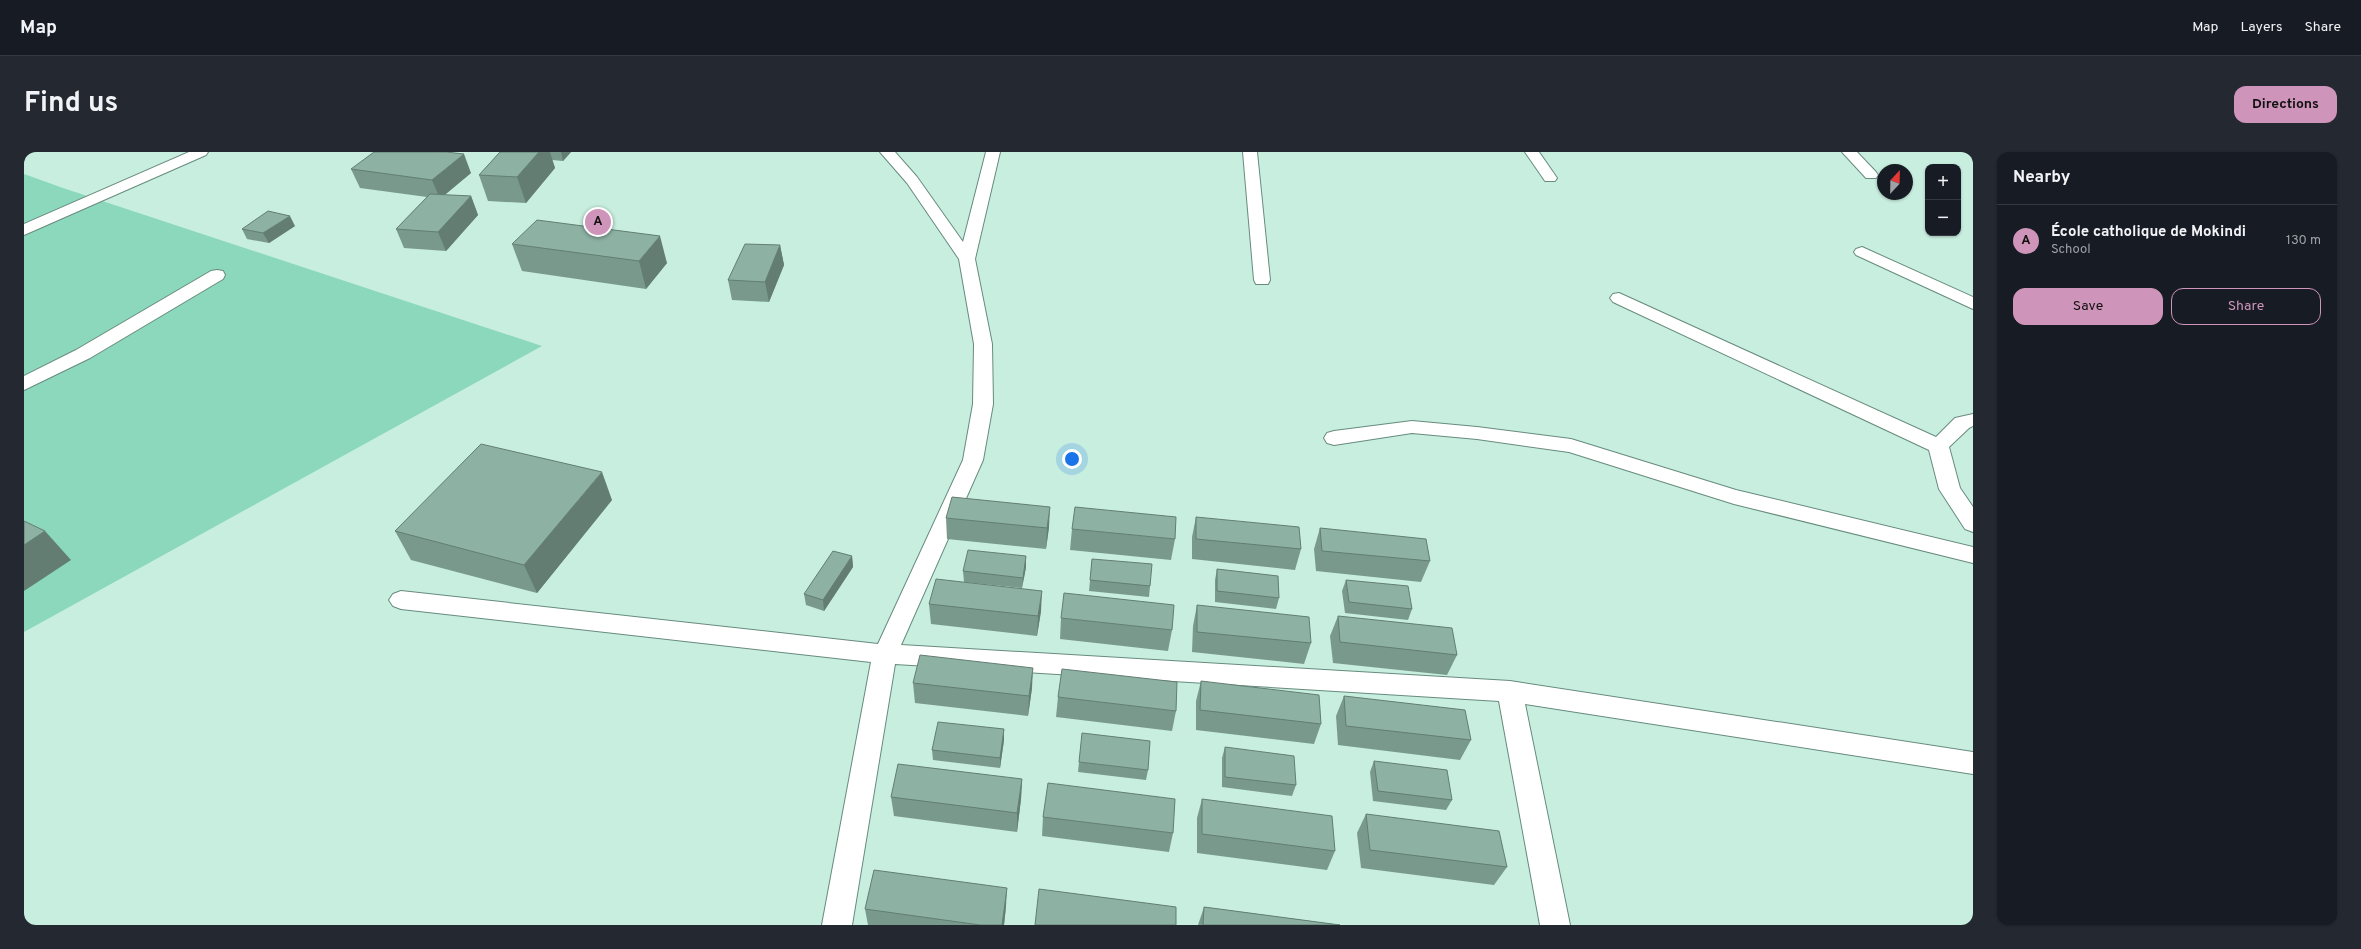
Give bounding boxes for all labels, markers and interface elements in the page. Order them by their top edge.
text: Map [20,16,57,40]
text: Map [2192,19,2218,36]
text: Layers [2240,19,2282,36]
text: Share [2304,19,2341,36]
text: Find us [24,86,118,122]
button: Directions [2234,86,2337,123]
north arrow [1877,164,1913,200]
map controls [1925,164,1961,236]
button: + [1925,164,1961,200]
text: Nearby [2013,167,2070,189]
button: − [1925,200,1961,236]
pin: A [585,207,611,237]
text: École catholique de Mokindi [2051,223,2246,242]
text: A [2021,233,2031,249]
text: 130 m [2286,233,2321,249]
text: School [2051,242,2091,258]
button: Save [2013,288,2163,325]
button: Share [2171,288,2321,325]
your location [1062,449,1082,469]

